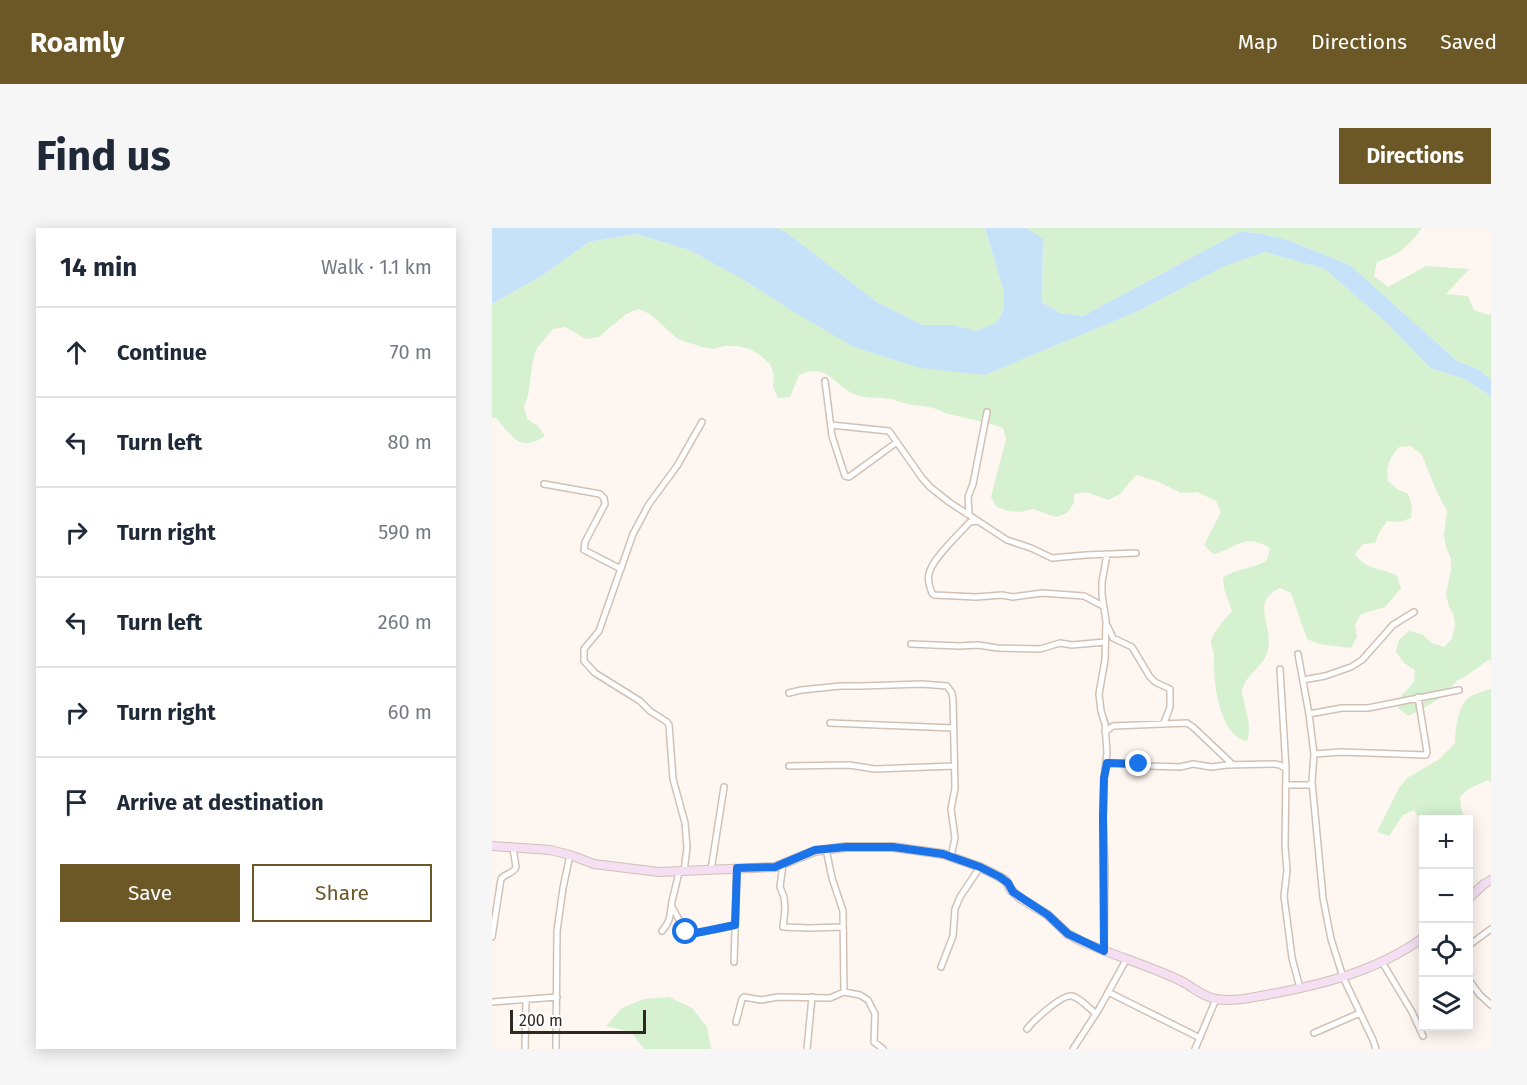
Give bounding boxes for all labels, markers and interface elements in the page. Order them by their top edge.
text: Roamly [30,26,124,59]
text: Map [1238,29,1278,55]
text: Directions [1311,29,1407,55]
text: Saved [1440,29,1497,55]
button: Directions [1339,128,1491,184]
text: Find us [36,131,171,181]
text: 14 min [60,252,137,283]
text: Walk · 1.1 km [321,255,432,279]
icon: ahead [60,336,93,369]
text: Continue [117,339,207,366]
text: 70 m [390,340,432,364]
icon: left [60,426,93,459]
text: Turn left [117,429,202,456]
text: 80 m [387,430,432,454]
icon: right [60,516,93,549]
text: Turn right [117,519,216,546]
text: 590 m [378,520,432,544]
icon: left [60,606,93,639]
text: Turn left [117,609,202,636]
text: 260 m [378,610,432,634]
icon: right [60,696,93,729]
text: Turn right [117,699,216,726]
text: 60 m [388,700,432,724]
route end [1125,750,1151,776]
icon: arrive [60,786,93,819]
text: Arrive at destination [117,789,324,816]
map controls [1419,815,1473,1031]
button: + [1419,815,1473,869]
button: Save [60,864,240,922]
button: Share [252,864,432,922]
button: − [1419,869,1473,923]
route start [672,918,698,944]
button: locate [1419,923,1473,977]
button: layers [1419,977,1473,1031]
scale bar [510,1007,646,1034]
text: 200 m [519,1011,563,1030]

